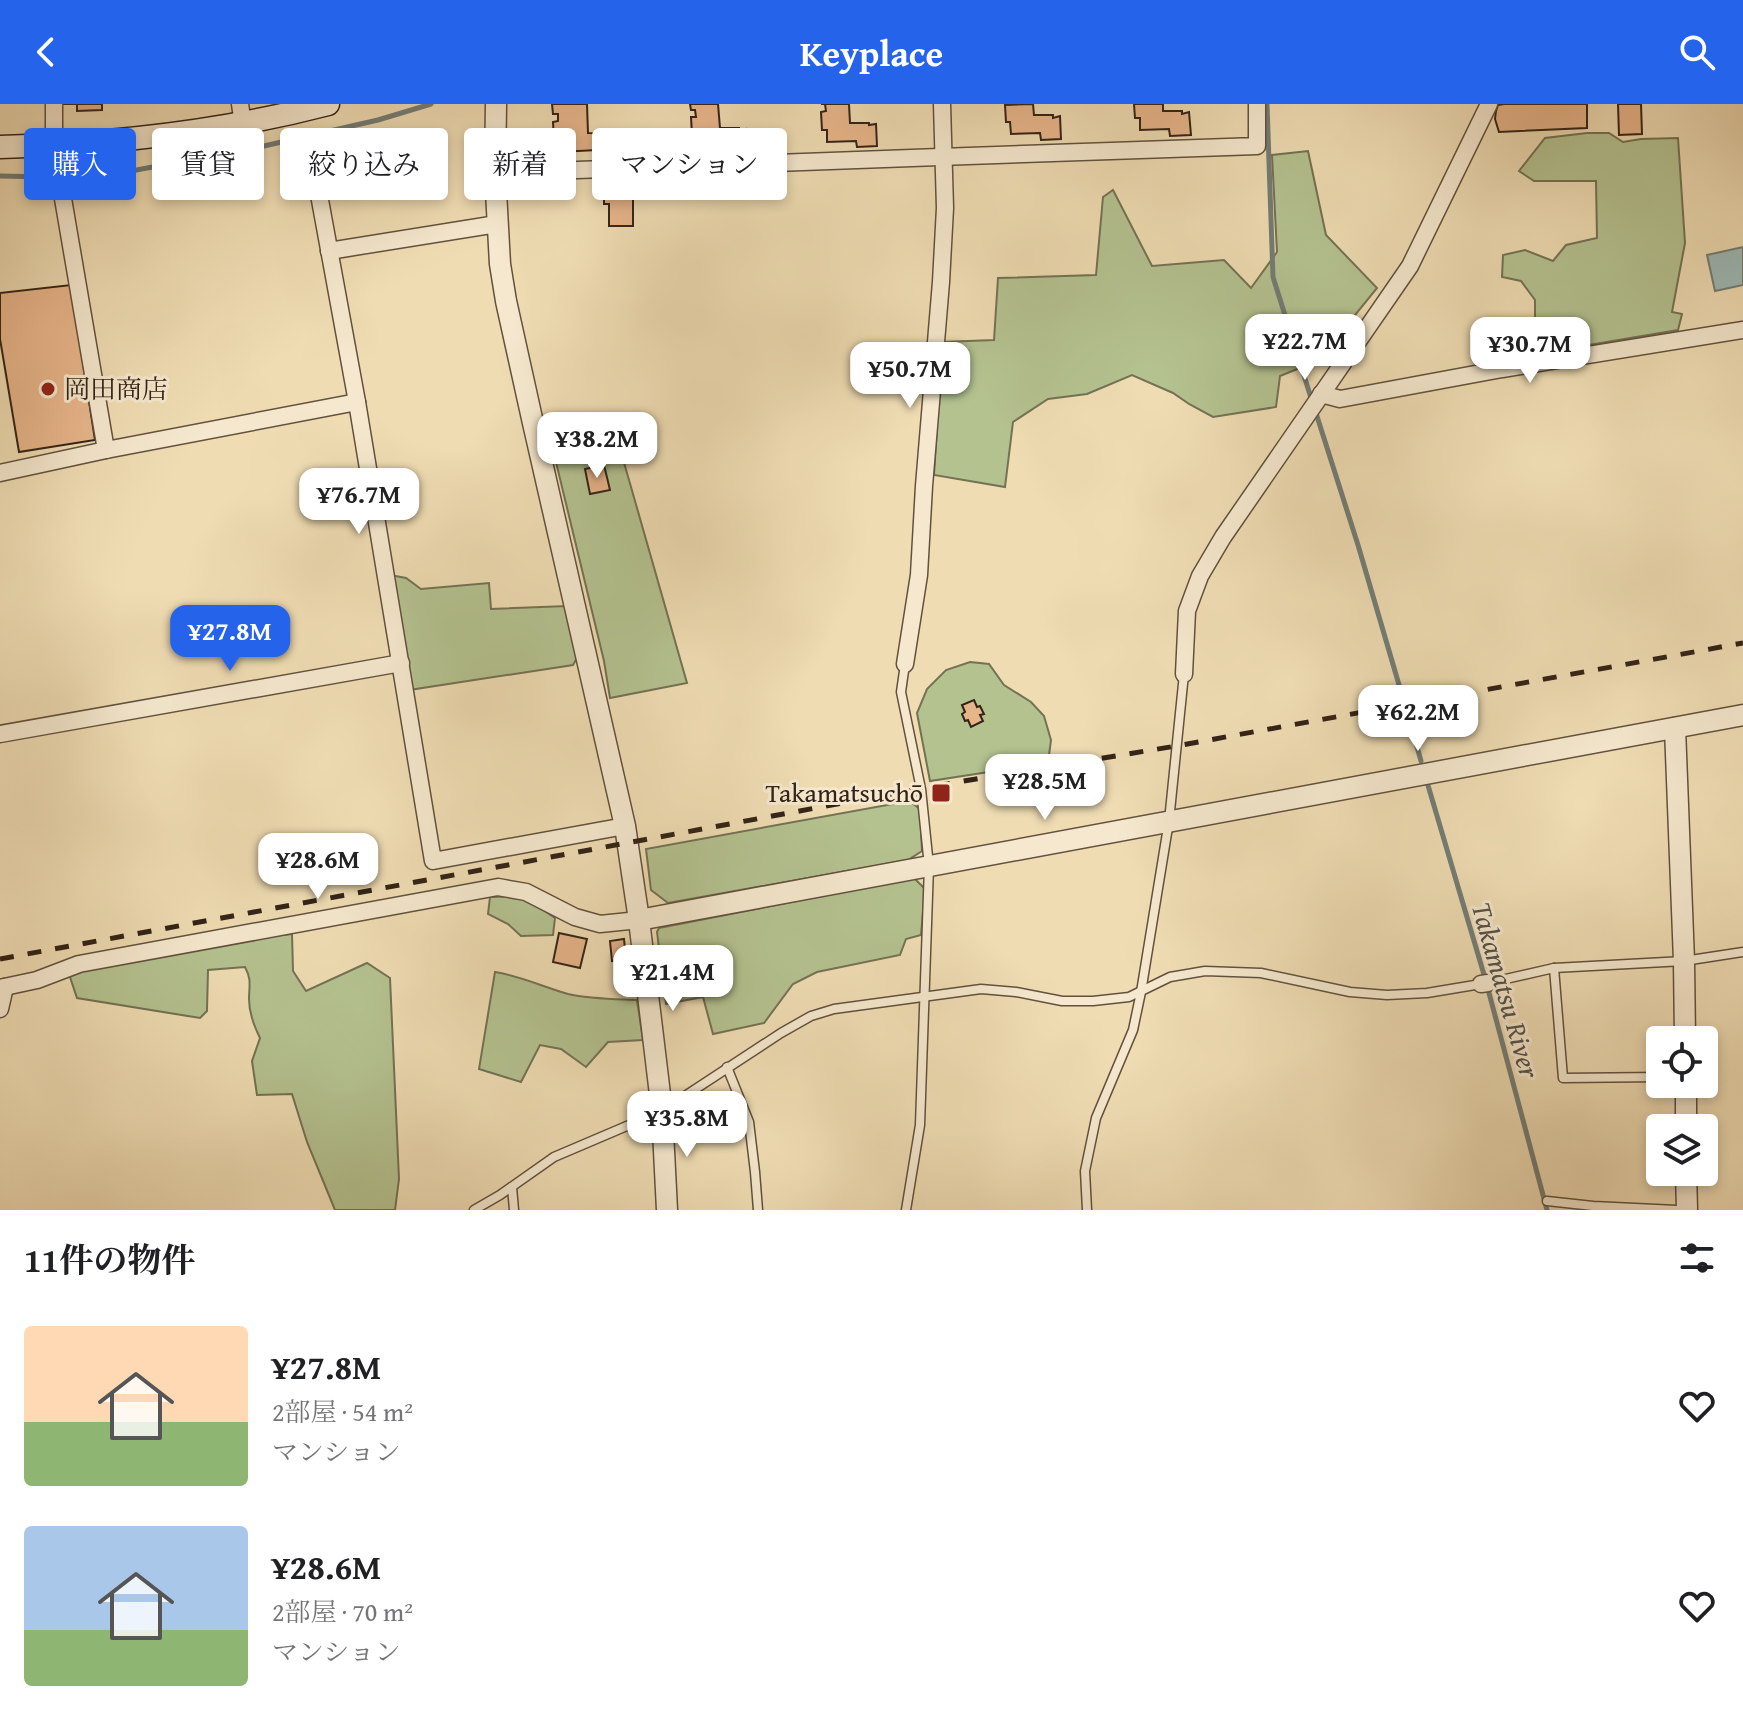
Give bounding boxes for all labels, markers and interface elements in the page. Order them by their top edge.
text: Keyplace [800,26,943,79]
icon: back [24,30,68,74]
icon: search [1675,30,1719,74]
chip: 購入 [24,128,136,200]
chip: 賃貸 [152,128,264,200]
chip: 絞り込み [280,128,448,200]
chip: 新着 [464,128,576,200]
chip: マンション [592,128,787,200]
pin: ¥22.7M [1240,314,1370,382]
pin: ¥30.7M [1465,317,1595,385]
text: ¥22.7M [1263,320,1347,359]
text: ¥30.7M [1488,323,1572,362]
pin: ¥50.7M [845,342,975,410]
text: ¥50.7M [868,348,952,387]
place label: 岡田商店 [64,369,168,408]
marker: 岡田商店 [39,380,57,398]
pin: ¥38.2M [532,412,662,480]
text: ¥38.2M [555,418,639,457]
pin: ¥76.7M [294,468,424,536]
text: ¥76.7M [317,474,401,513]
pin: ¥27.8M [165,605,295,673]
text: ¥27.8M [188,611,272,650]
pin: ¥62.2M [1353,685,1483,753]
text: ¥62.2M [1376,691,1460,730]
pin: ¥28.5M [980,754,1110,822]
text: ¥28.5M [1003,760,1087,799]
place label: Takamatsuchō [766,773,923,812]
marker: Takamatsuchō [930,782,952,804]
pin: ¥28.6M [253,833,383,901]
text: ¥28.6M [276,839,360,878]
water label: Takamatsu River [1462,897,1552,1084]
pin: ¥21.4M [608,945,738,1013]
text: ¥21.4M [631,951,715,990]
map controls [1646,1026,1718,1186]
button: locate [1646,1026,1718,1098]
pin: ¥35.8M [622,1091,752,1159]
text: ¥35.8M [645,1097,729,1136]
button: layers [1646,1114,1718,1186]
text: 11件の物件 [24,1235,195,1284]
icon: filters [1675,1236,1719,1280]
text: ¥27.8M [272,1342,381,1391]
icon: home [88,1358,184,1454]
icon: heart [1675,1384,1719,1428]
text: 2部屋 · 54 m² [272,1392,413,1431]
text: マンション [272,1432,401,1471]
text: ¥28.6M [272,1542,381,1591]
icon: home [88,1558,184,1654]
icon: heart [1675,1584,1719,1628]
text: 2部屋 · 70 m² [272,1592,413,1631]
text: マンション [272,1632,401,1671]

